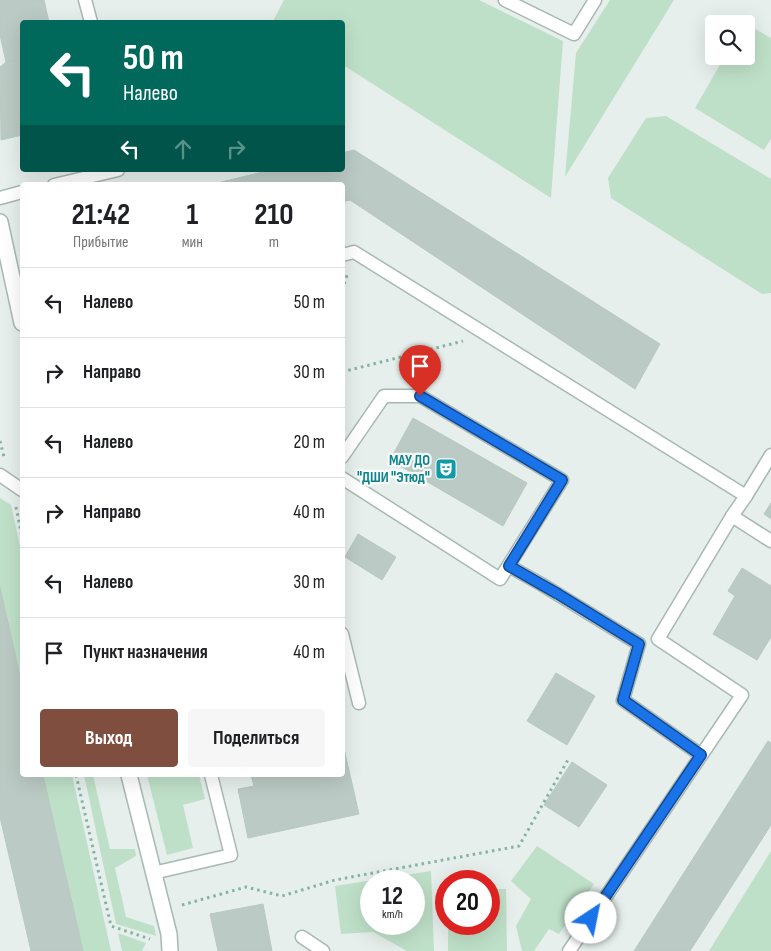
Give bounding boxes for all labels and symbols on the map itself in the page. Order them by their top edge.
pin [399,345,441,396]
place label: МАУ ДО "ДШИ "Этюд" [357,451,430,487]
theatre icon: МАУ ДО "ДШИ "Этюд" [434,457,458,481]
speed limit sign: 20 [435,870,500,935]
position arrow [564,891,616,943]

